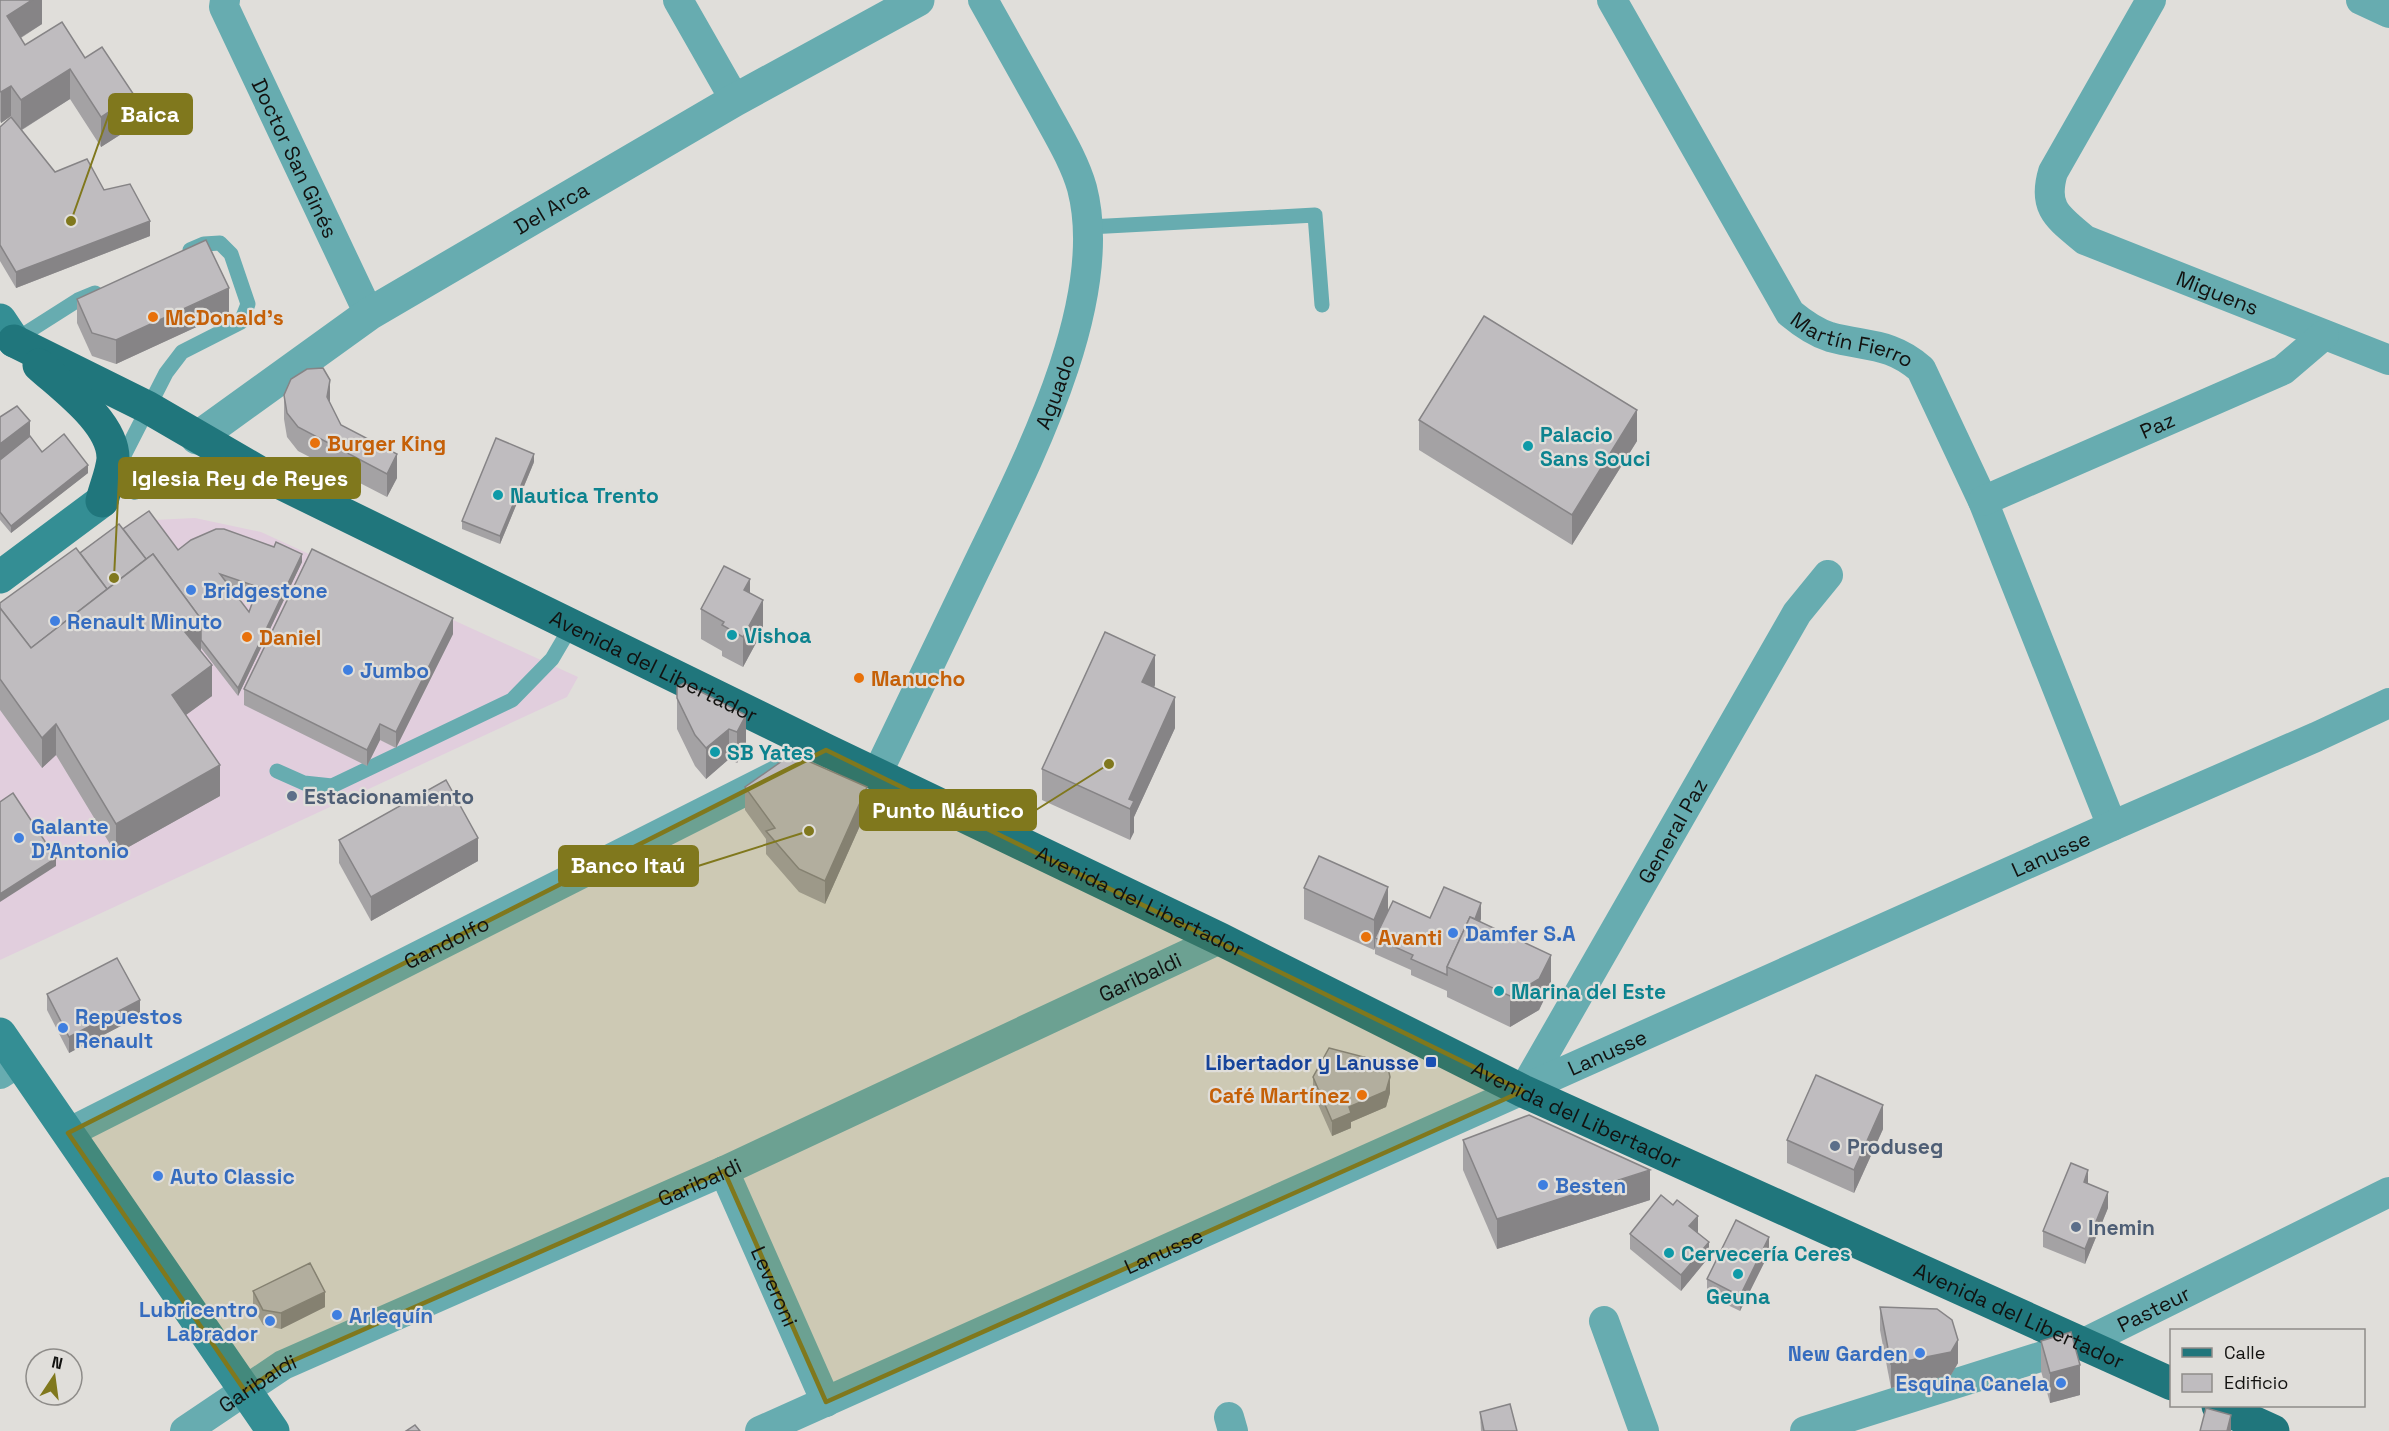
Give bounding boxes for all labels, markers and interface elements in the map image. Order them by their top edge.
street label: Doctor San Ginés [246,74,345,242]
callout: Baica [109,94,192,134]
text: Baica [121,100,180,128]
street label: Del Arca [509,175,593,240]
street label: Miguens [2173,264,2263,321]
place label: McDonald's [165,304,284,331]
street label: Martín Fierro [1785,305,1919,373]
marker: McDonald's [146,310,160,324]
street label: Aguado [1029,351,1081,433]
street label: Paz [2135,406,2179,444]
place label: Palacio Sans Souci [1540,421,1651,472]
place label: Burger King [327,430,446,457]
marker: Burger King [308,436,322,450]
marker: Palacio Sans Souci [1521,439,1535,453]
callout: Iglesia Rey de Reyes [119,458,360,498]
text: Iglesia Rey de Reyes [132,464,348,492]
place label: Nautica Trento [510,482,659,509]
marker: Nautica Trento [491,488,505,502]
place label: Bridgestone [203,577,328,604]
marker: Bridgestone [184,583,198,597]
street label: Avenida del Libertador [546,604,762,728]
place label: Renault Minuto [67,608,222,635]
marker: Renault Minuto [48,614,62,628]
place label: Vishoa [744,622,812,649]
place label: Daniel [259,624,321,651]
marker: Vishoa [725,628,739,642]
marker: Daniel [240,630,254,644]
place label: Jumbo [360,657,429,684]
marker: Jumbo [341,663,355,677]
place label: Manucho [871,665,965,692]
marker: Manucho [852,671,866,685]
place label: SB Yates [727,739,814,766]
marker: SB Yates [708,745,722,759]
street label: General Paz [1631,773,1713,888]
place label: Estacionamiento [304,783,474,810]
marker: Estacionamiento [285,789,299,803]
callout: Punto Náutico [860,790,1036,830]
text: Punto Náutico [872,796,1024,824]
place label: Galante D'Antonio [31,813,129,864]
street label: Lanusse [2007,824,2094,883]
marker: Galante D'Antonio [12,831,26,845]
street label: Avenida del Libertador [1032,839,1249,963]
callout: Banco Itaú [559,846,698,886]
text: Banco Itaú [571,851,685,879]
street label: Gandolfo [399,909,494,975]
place label: Damfer S.A [1465,920,1576,947]
place label: Avanti [1378,924,1442,951]
marker: Damfer S.A [1446,926,1460,940]
marker: Avanti [1359,930,1373,944]
street label: Garibaldi [1094,946,1186,1007]
place label: Marina del Este [1511,978,1666,1005]
marker: Marina del Este [1492,984,1506,998]
place label: Repuestos Renault [75,1003,183,1054]
marker: Repuestos Renault [56,1021,70,1035]
street label: Lanusse [1563,1023,1651,1081]
place label: Libertador y Lanusse [1205,1049,1419,1076]
street label: Avenida del Libertador [1467,1054,1686,1174]
marker: Libertador y Lanusse [1424,1055,1438,1069]
place label: Café Martínez [1209,1082,1350,1109]
marker: Café Martínez [1355,1088,1369,1102]
place label: Produseg [1847,1133,1943,1160]
marker: Produseg [1828,1139,1842,1153]
street label: Garibaldi [653,1151,745,1212]
place label: Auto Classic [170,1163,295,1190]
marker: Auto Classic [151,1169,165,1183]
place label: Besten [1555,1172,1626,1199]
marker: Besten [1536,1178,1550,1192]
place label: Inemin [2088,1214,2155,1241]
marker: Inemin [2069,1220,2083,1234]
street label: Lanusse [1120,1221,1207,1280]
place label: Cervecería Ceres [1681,1240,1851,1267]
street label: Leveroni [745,1242,804,1331]
marker: Cervecería Ceres [1662,1246,1676,1260]
street label: Avenida del Libertador [1910,1256,2129,1374]
marker: Geuna [1731,1267,1745,1281]
street label: Pasteur [2113,1279,2194,1338]
place label: Geuna [1706,1283,1770,1310]
place label: Lubricentro Labrador [139,1296,258,1347]
place label: Arlequín [349,1302,433,1329]
marker: Arlequín [330,1308,344,1322]
marker: Lubricentro Labrador [263,1314,277,1328]
legend [2170,1329,2365,1407]
place label: New Garden [1788,1340,1908,1367]
text: Calle [2224,1341,2265,1364]
marker: New Garden [1913,1346,1927,1360]
north arrow [24,1347,84,1407]
street label: Garibaldi [213,1347,300,1418]
text: N [50,1351,65,1374]
place label: Esquina Canela [1896,1370,2049,1397]
text: Edificio [2224,1371,2288,1394]
marker: Esquina Canela [2054,1376,2068,1390]

